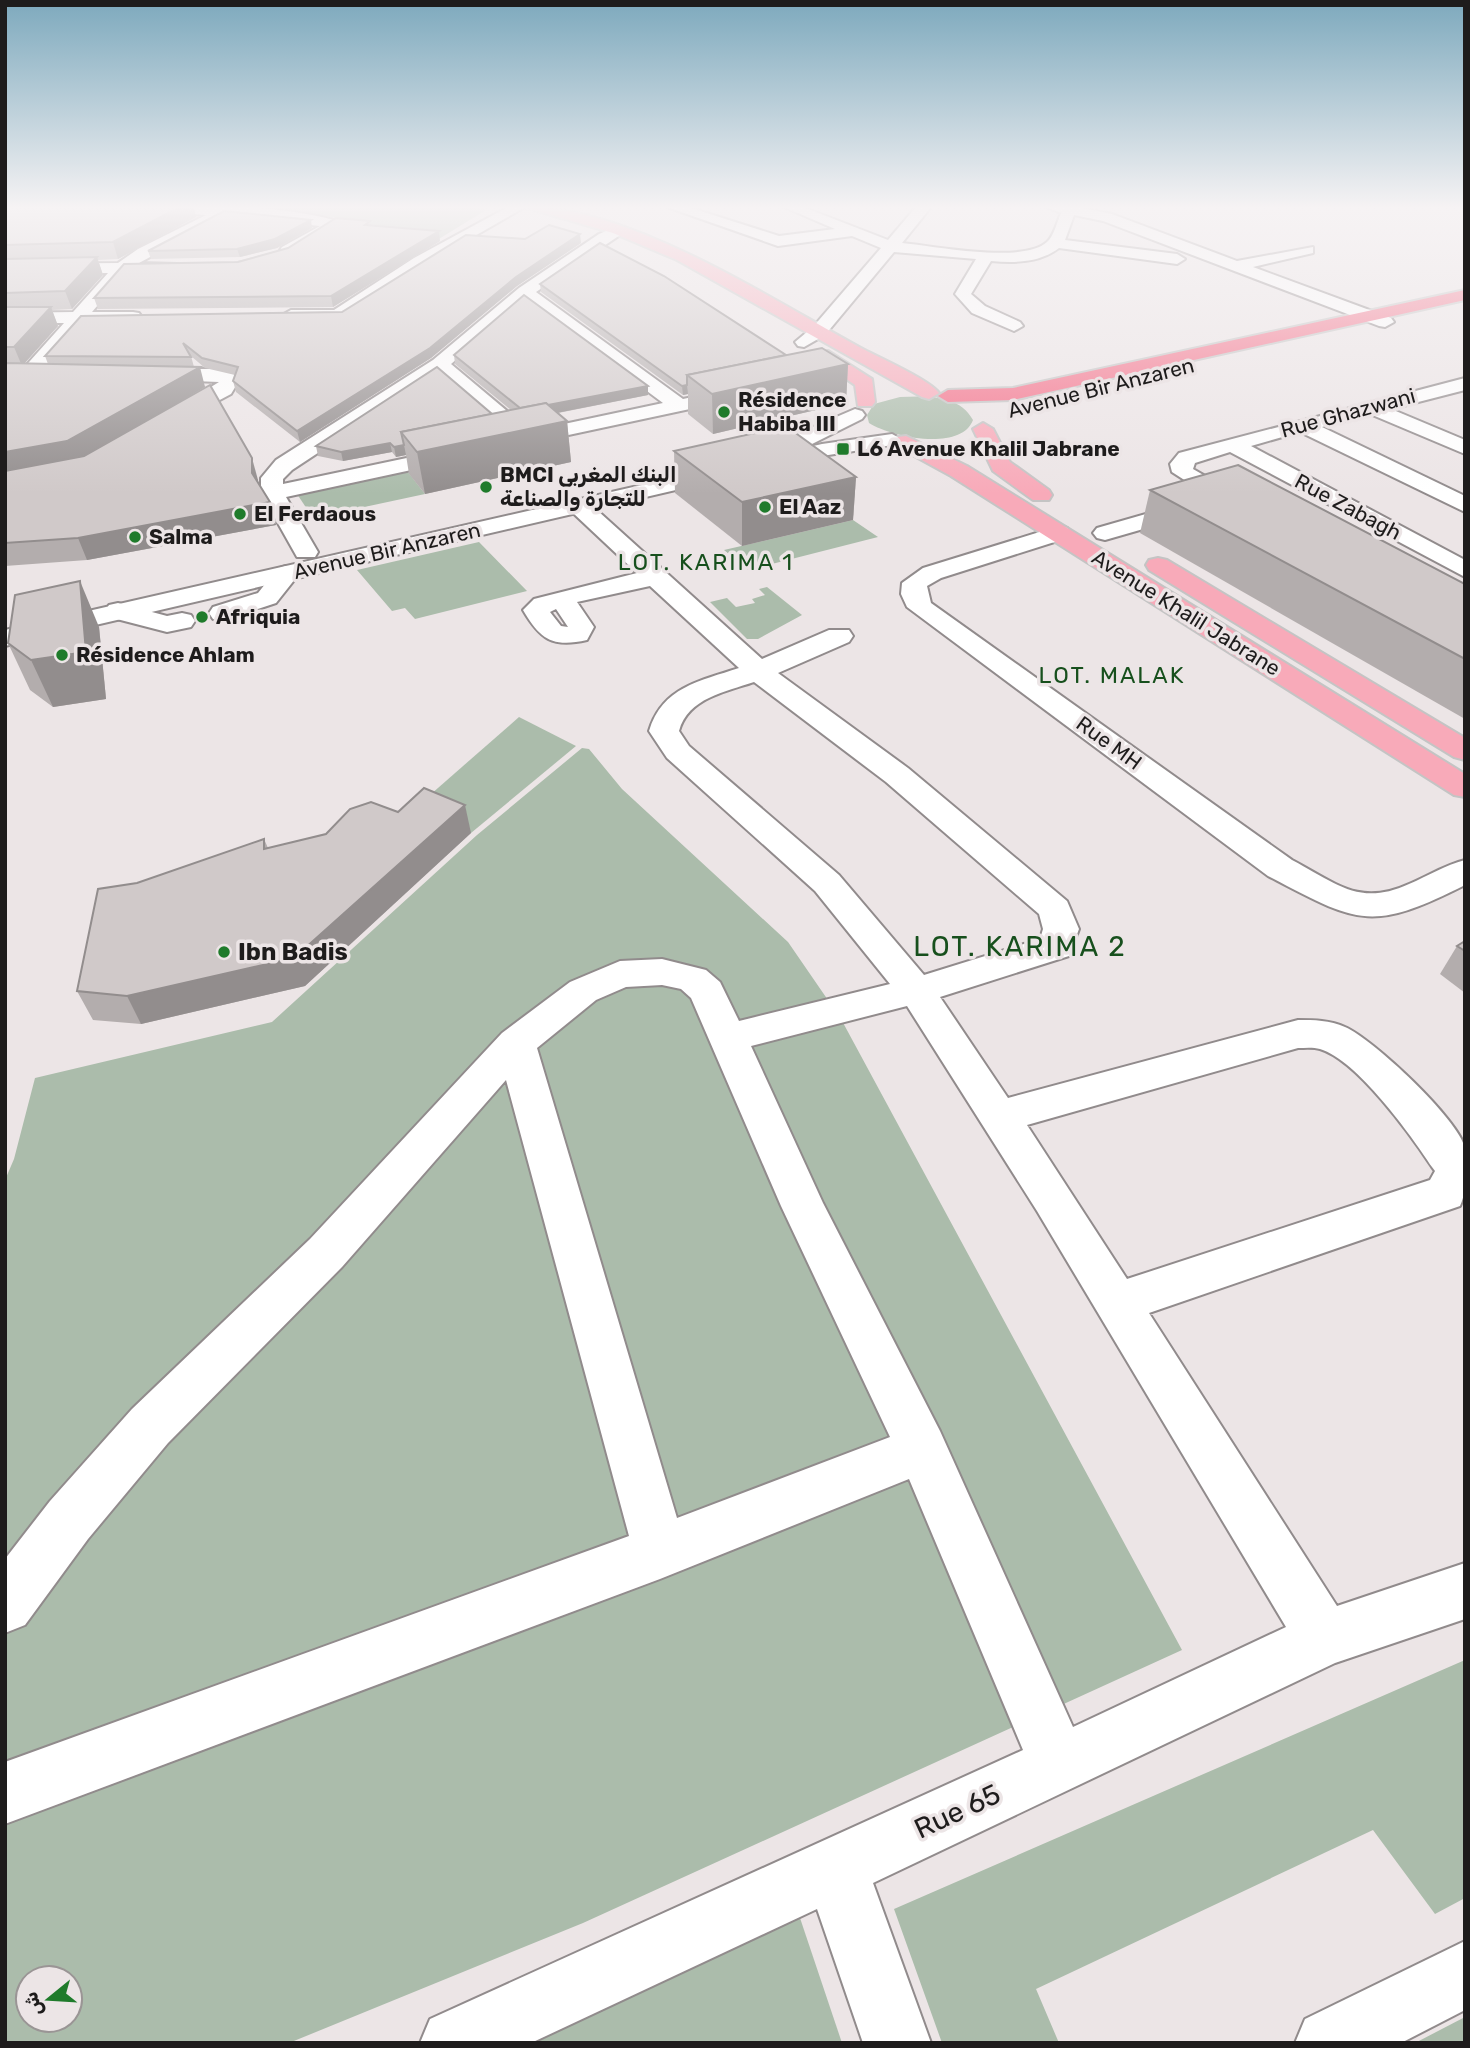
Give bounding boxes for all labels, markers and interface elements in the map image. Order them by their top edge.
street label: Avenue Bir Anzaren [1005,352,1197,423]
street label: Rue Ghazwani [1278,383,1418,443]
place label: Résidence Habiba III [738,387,847,436]
marker: Résidence Habiba III [716,404,732,420]
place label: L6 Avenue Khalil Jabrane [857,436,1120,461]
marker: L6 Avenue Khalil Jabrane [835,441,851,457]
place label: BMCI البنك المغربي للتجارة والصناعة [500,462,677,511]
street label: Rue Zabagh [1291,468,1406,545]
marker: BMCI البنك المغربي للتجارة والصناعة [478,479,494,495]
place label: El Aaz [779,494,841,519]
marker: El Aaz [757,499,773,515]
place label: El Ferdaous [254,501,376,526]
marker: El Ferdaous [232,506,248,522]
street label: Avenue Bir Anzaren [291,517,483,584]
place label: Salma [149,524,213,549]
marker: Salma [127,529,143,545]
street label: Avenue Khalil Jabrane [1087,544,1285,681]
district label: LOT. KARIMA 1 [618,548,794,576]
place label: Afriquia [216,604,301,629]
marker: Afriquia [194,609,210,625]
place label: Résidence Ahlam [76,642,255,667]
marker: Résidence Ahlam [54,647,70,663]
district label: LOT. MALAK [1038,661,1186,689]
street label: Rue MH [1072,710,1147,775]
district label: LOT. KARIMA 2 [913,930,1127,963]
place label: Ibn Badis [238,938,348,966]
marker: Ibn Badis [216,944,232,960]
street label: Rue 65 [909,1777,1006,1846]
north arrow [14,1964,84,2034]
text: ش [19,1989,48,2019]

